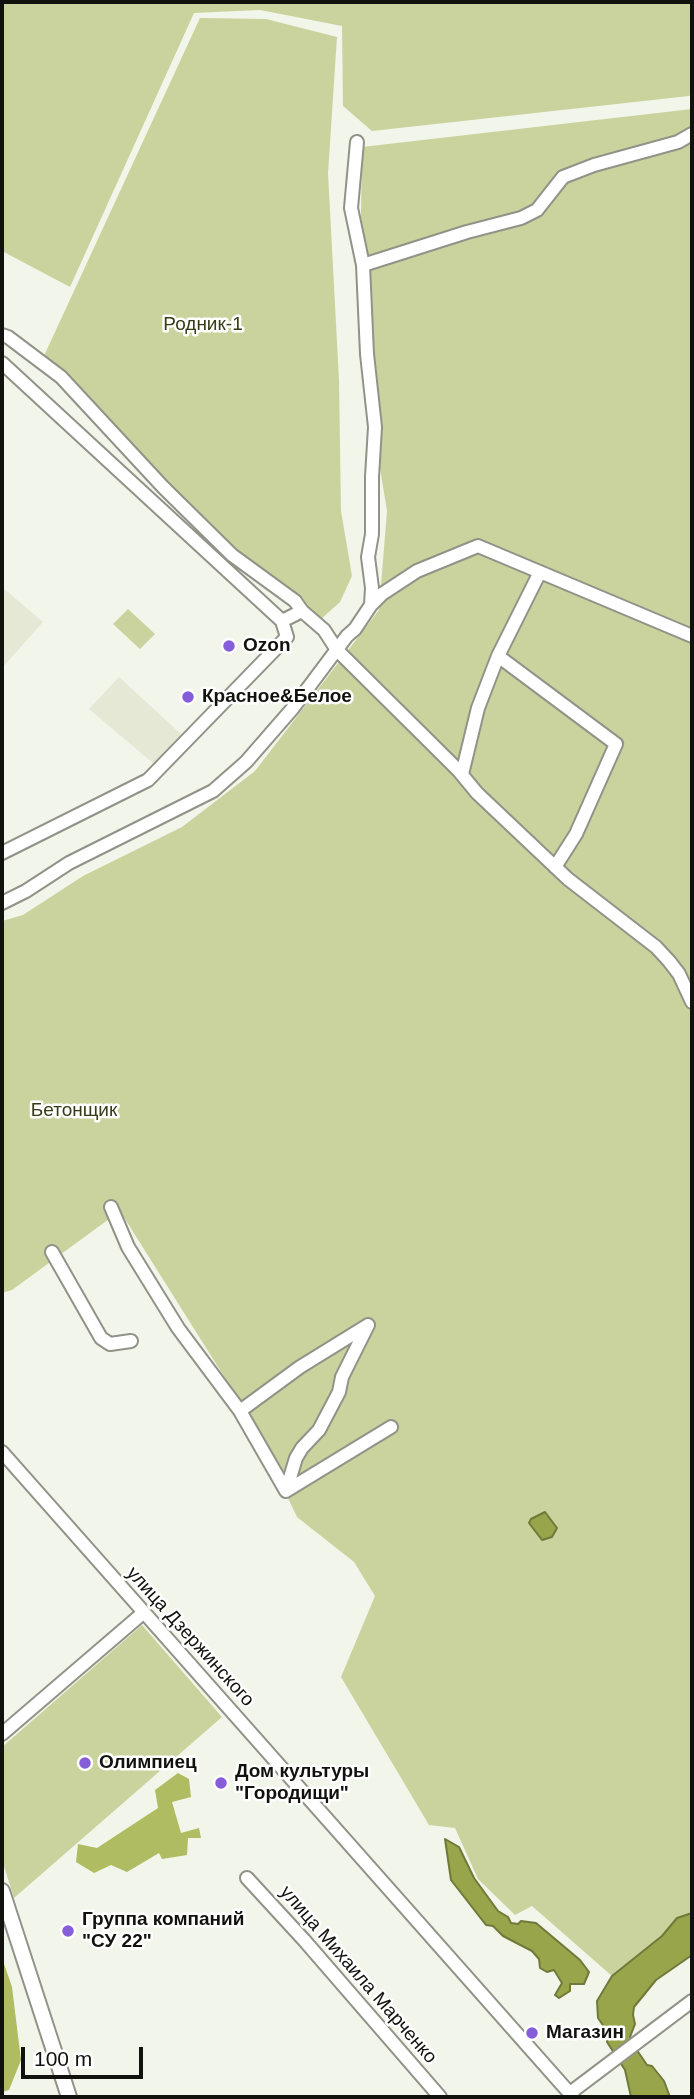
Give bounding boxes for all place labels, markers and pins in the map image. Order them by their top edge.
place label: Ozon [243,635,290,657]
marker: Ozon [221,638,237,654]
place label: Красное&Белое [202,686,352,708]
marker: Красное&Белое [180,689,196,705]
place label: Олимпиец [99,1752,197,1774]
marker: Олимпиец [77,1755,93,1771]
place label: Дом культуры "Городищи" [235,1761,369,1805]
marker: Дом культуры "Городищи" [213,1775,229,1791]
place label: Группа компаний "СУ 22" [82,1909,244,1953]
marker: Группа компаний "СУ 22" [60,1923,76,1939]
place label: Магазин [546,2022,624,2044]
marker: Магазин [524,2025,540,2041]

